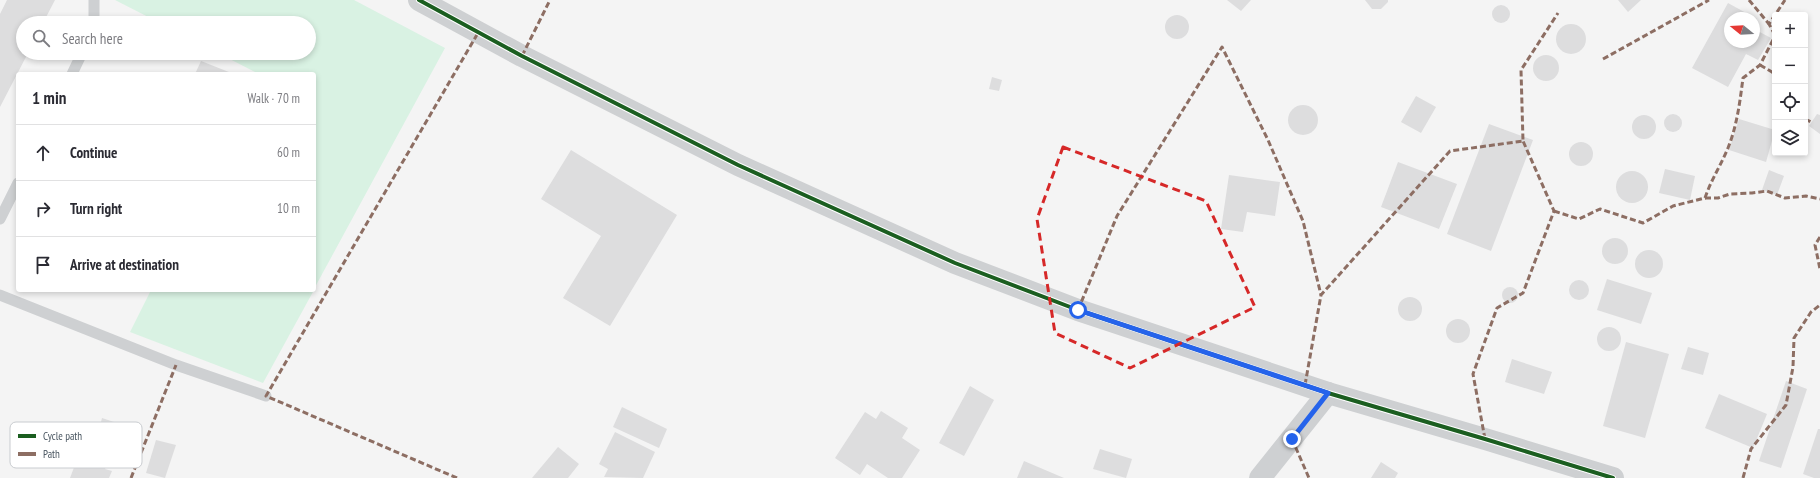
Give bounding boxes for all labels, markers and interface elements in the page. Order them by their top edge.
north arrow [1724,12,1760,48]
map controls [1772,12,1808,156]
button: + [1772,12,1808,48]
search box [16,16,316,60]
icon: search [30,27,52,49]
text: Search here [62,29,123,48]
button: − [1772,48,1808,84]
button: locate [1772,84,1808,120]
text: 1 min [32,87,66,109]
text: Walk · 70 m [248,90,300,107]
button: layers [1772,120,1808,156]
icon: ahead [32,142,54,164]
text: Continue [70,143,117,162]
text: 60 m [277,144,300,161]
icon: right [32,198,54,220]
text: Turn right [70,199,122,218]
text: 10 m [277,200,300,217]
icon: arrive [32,254,54,276]
text: Arrive at destination [70,255,179,274]
route start [1069,301,1087,319]
legend [10,422,142,468]
text: Cycle path [43,429,82,443]
route end [1283,430,1301,448]
text: Path [43,447,60,461]

